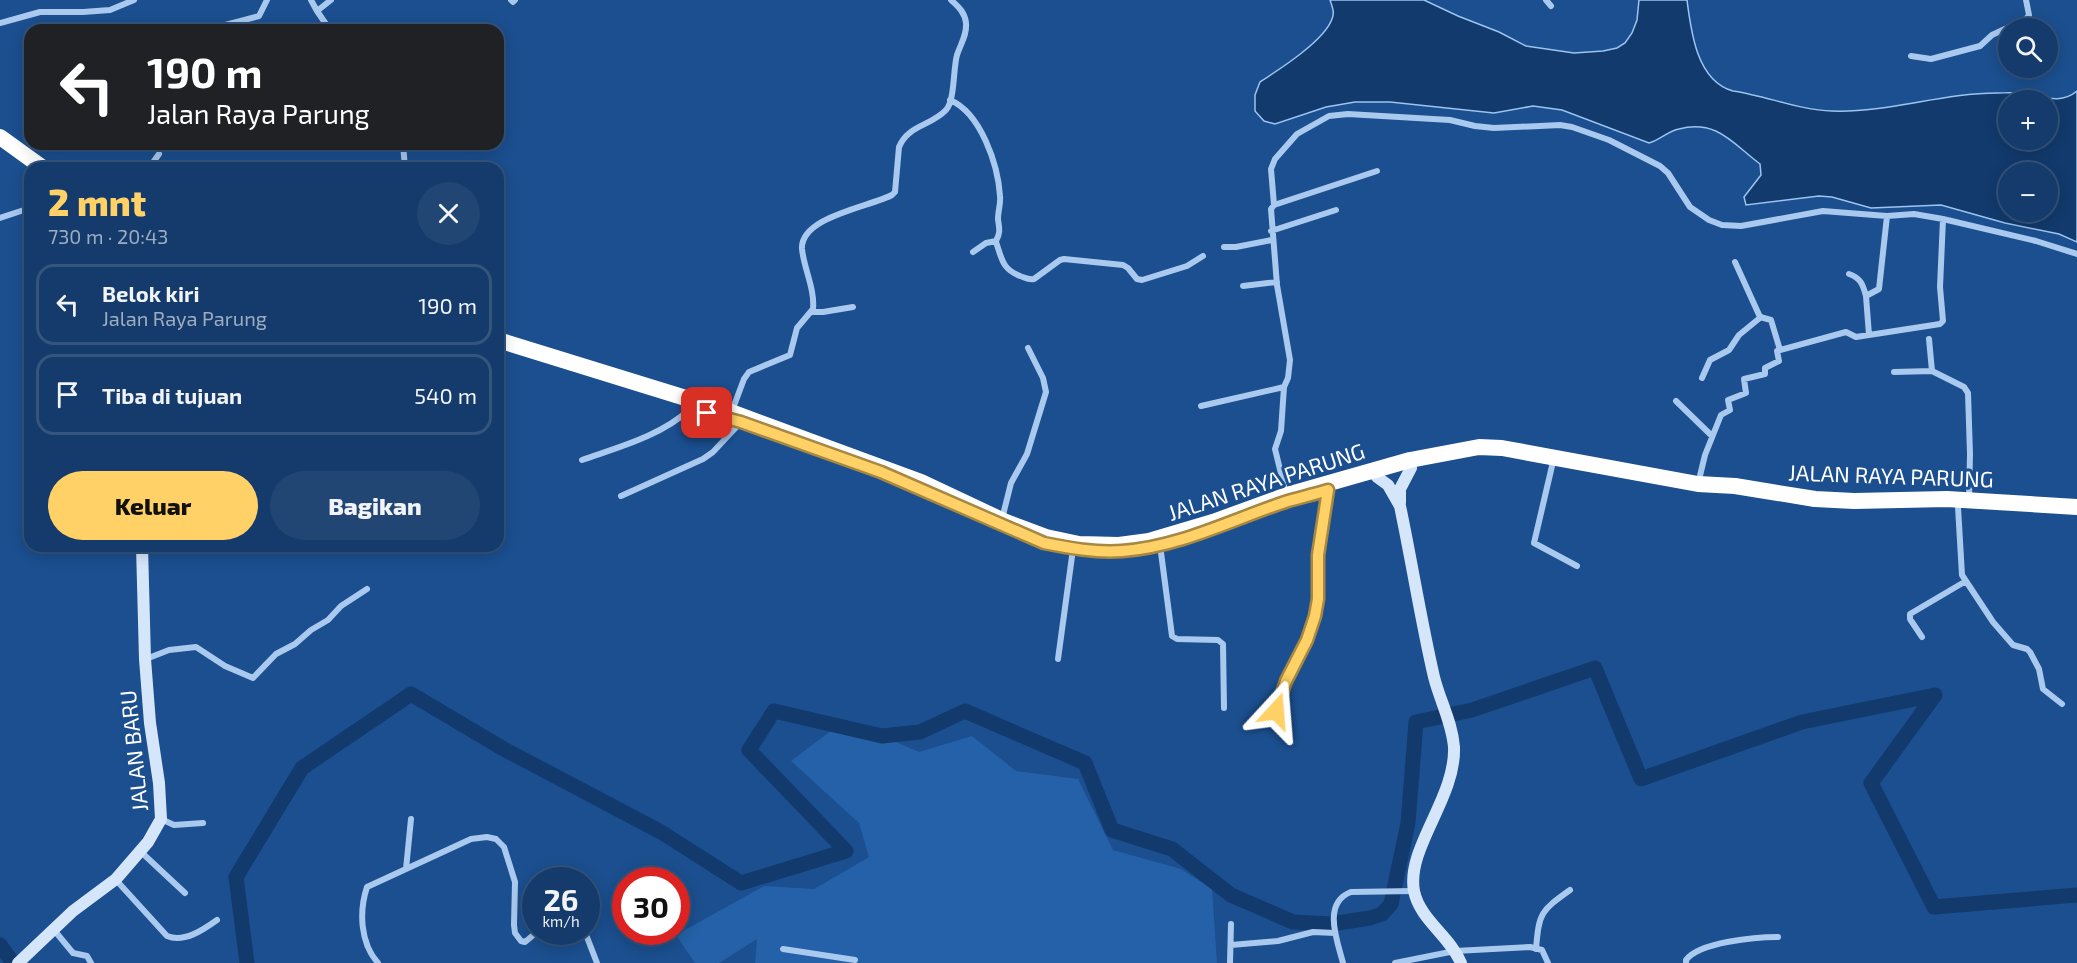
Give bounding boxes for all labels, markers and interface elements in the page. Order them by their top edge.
map controls [1998,18,2058,222]
button: search [1998,18,2058,78]
text: 190 m [147,46,263,96]
icon: left [48,48,126,126]
button: + [1998,90,2058,150]
text: Jalan Raya Parung [147,97,370,129]
button: − [1998,162,2058,222]
text: 2 mnt [48,180,146,223]
button: close [417,182,480,245]
text: 730 m · 20:43 [48,224,168,248]
text: Belok kiri [102,280,199,306]
icon: left [51,288,84,321]
text: 190 m [418,292,477,318]
text: Jalan Raya Parung [102,306,267,330]
icon: arrive [51,378,84,411]
text: Tiba di tujuan [102,382,242,408]
text: 540 m [414,382,477,408]
pin [681,387,732,438]
icon: arrive [690,396,723,429]
street label: JALAN RAYA PARUNG [1164,437,1368,525]
street label: JALAN RAYA PARUNG [1788,458,1994,492]
button: Keluar [48,471,258,540]
button: Bagikan [270,471,480,540]
position arrow [1244,679,1308,743]
street label: JALAN BARU [114,689,152,813]
speed limit sign: 30 [612,867,690,945]
text: 26 [543,881,579,917]
text: km/h [542,912,580,930]

